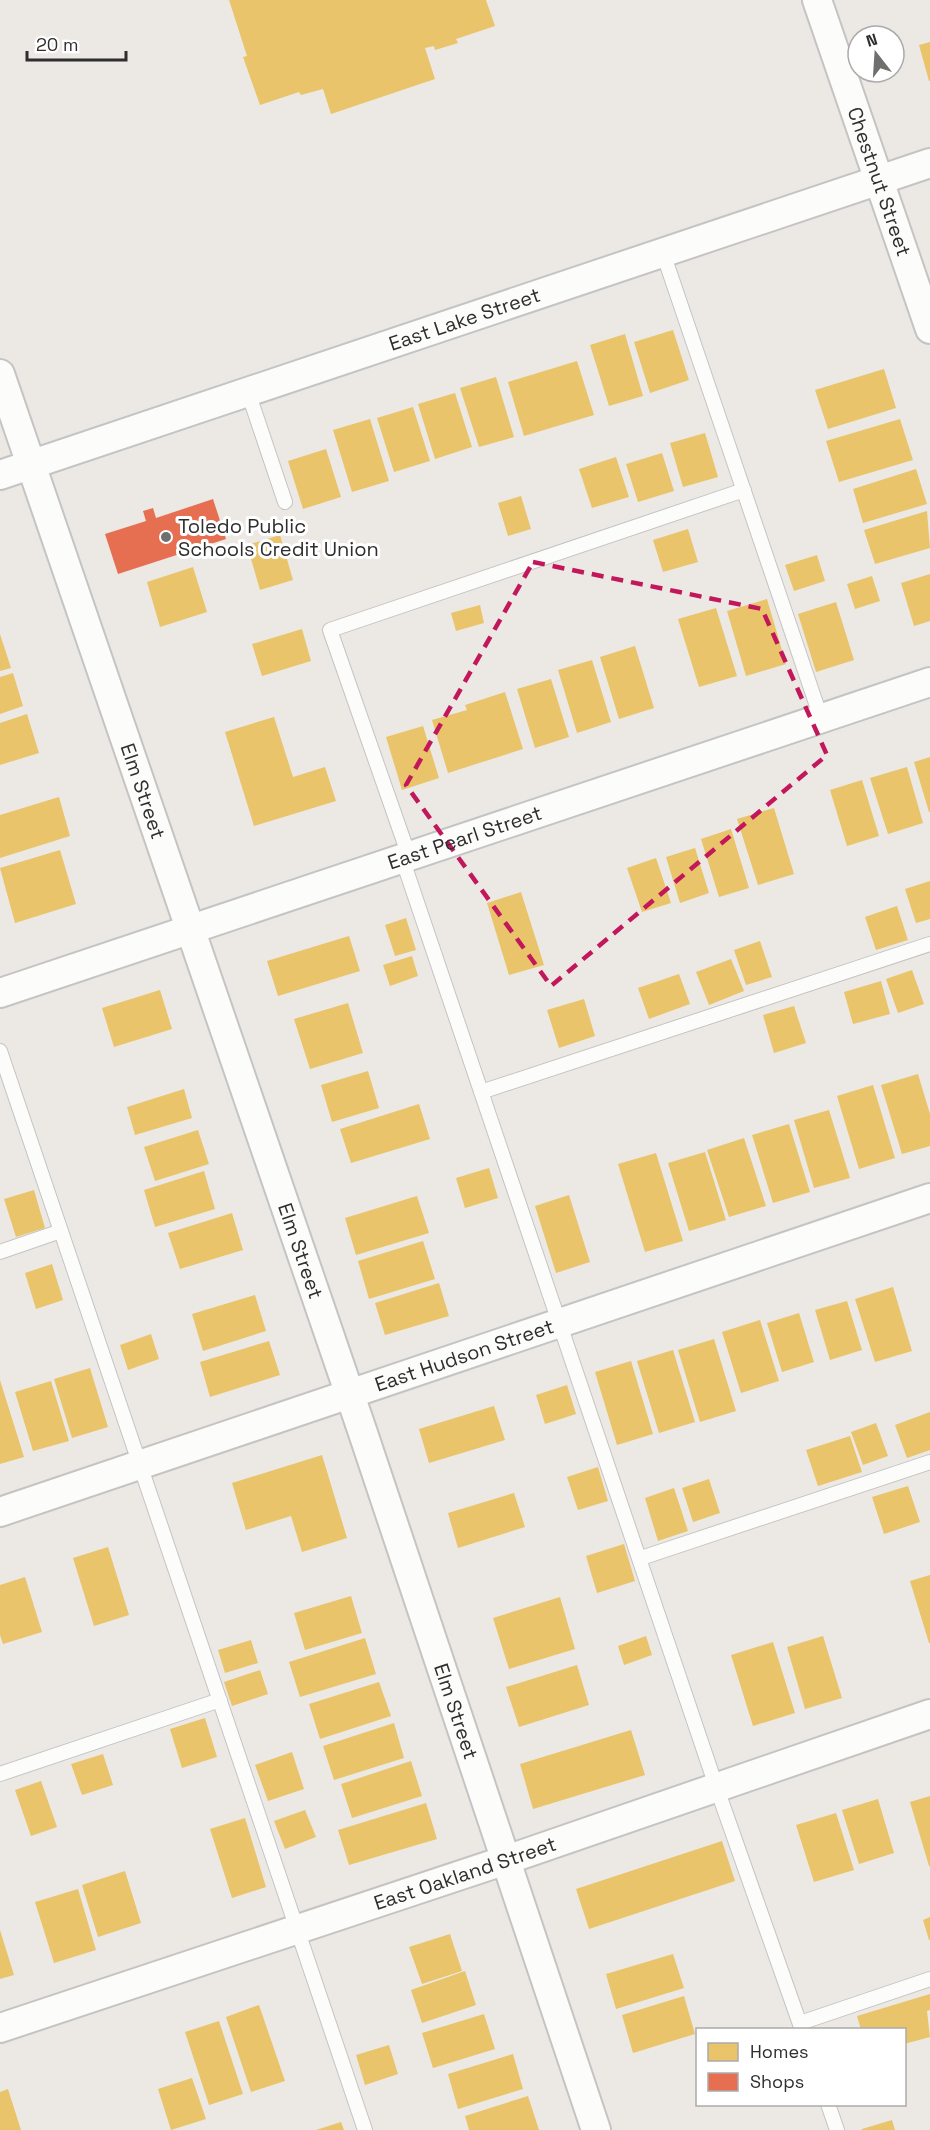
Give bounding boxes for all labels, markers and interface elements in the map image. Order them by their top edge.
scale bar [27,24,126,62]
north arrow [846,24,906,84]
text: N [864,29,880,52]
text: 20 m [36,33,79,56]
street label: Chestnut Street [842,103,917,260]
street label: East Lake Street [385,282,544,357]
place label: Toledo Public Schools Credit Union [178,513,379,562]
marker: Toledo Public Schools Credit Union [159,530,173,544]
street label: Elm Street [115,740,171,843]
street label: East Pearl Street [384,800,545,875]
street label: Elm Street [272,1200,329,1302]
street label: East Hudson Street [371,1313,557,1397]
street label: Elm Street [428,1660,484,1763]
street label: East Oakland Street [370,1831,560,1916]
legend [696,2028,906,2106]
text: Homes [750,2040,809,2063]
text: Shops [750,2070,804,2093]

